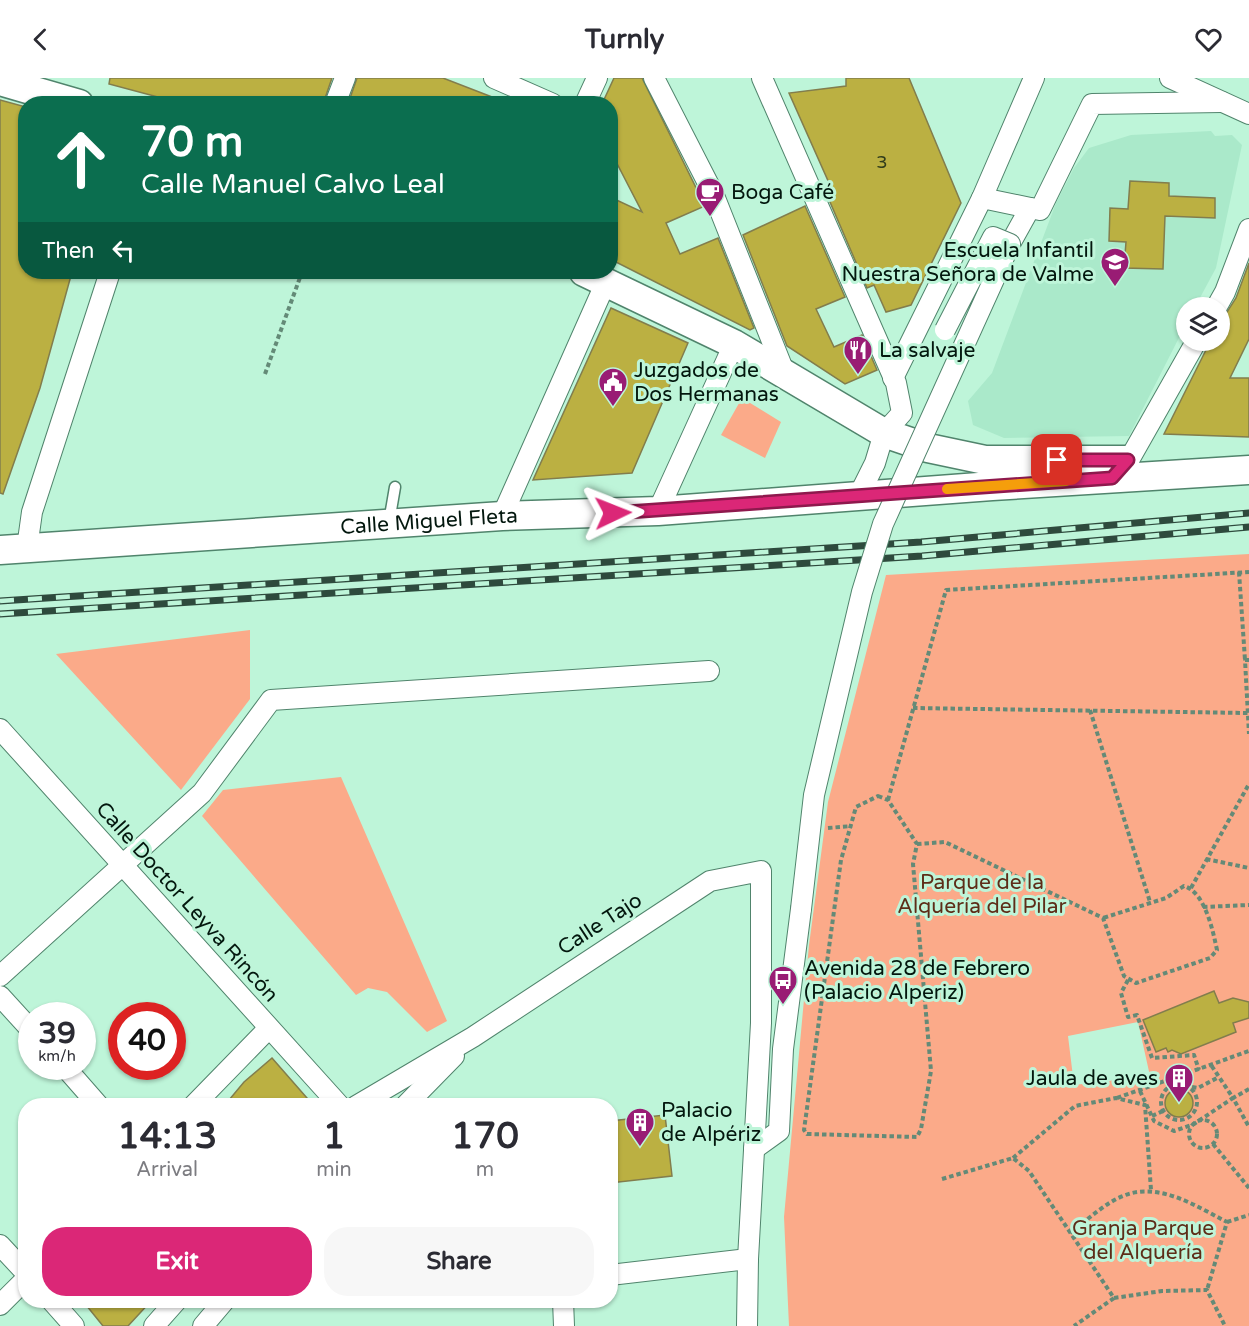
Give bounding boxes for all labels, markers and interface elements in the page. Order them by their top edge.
icon: back [24,23,57,56]
text: Turnly [585,23,664,56]
icon: heart [1192,23,1225,56]
text: 70 m [141,117,243,168]
icon: ahead [42,120,120,198]
house number: 3 [876,151,888,173]
text: Calle Manuel Calvo Leal [141,168,445,201]
cafe icon: Boga Café [694,176,726,218]
place label: Boga Café [731,180,834,205]
icon: left [107,234,140,267]
text: Then [42,238,95,264]
place label: Escuela Infantil Nuestra Señora de Valme [842,238,1094,287]
school or university icon: Escuela Infantil Nuestra Señora de Valme [1099,246,1131,288]
map controls [1176,297,1230,351]
button: layers [1176,297,1230,351]
restaurant icon: La salvaje [842,334,874,376]
place label: La salvaje [879,338,976,363]
place label: Juzgados de Dos Hermanas [634,358,779,407]
public building icon: Juzgados de Dos Hermanas [597,366,629,408]
pin [1031,434,1082,485]
icon: arrive [1040,443,1073,476]
position arrow [581,481,645,545]
street label: Calle Miguel Fleta [339,503,518,539]
street label: Calle Doctor Leyva Rincón [90,797,284,1007]
park label: Parque de la Alquería del Pilar [897,870,1067,919]
street label: Calle Tajo [553,888,647,960]
place label: Avenida 28 de Febrero (Palacio Alperiz) [804,956,1030,1005]
bus stop icon: Avenida 28 de Febrero (Palacio Alperiz) [767,964,799,1006]
speed limit sign: 40 [108,1002,186,1080]
text: 39 [38,1015,76,1052]
text: km/h [38,1047,76,1065]
building icon: Jaula de aves [1163,1062,1195,1104]
place label: Jaula de aves [1026,1066,1158,1091]
place label: Palacio de Alpériz [661,1098,761,1147]
building icon: Palacio de Alpériz [624,1106,656,1148]
text: 14:13 [117,1115,217,1158]
text: 1 [323,1115,345,1158]
text: 170 [451,1115,519,1158]
text: Arrival [136,1158,198,1182]
text: min [316,1158,352,1182]
text: m [476,1158,494,1182]
park label: Granja Parque del Alquería [1072,1216,1214,1265]
button: Exit [42,1227,312,1296]
button: Share [324,1227,594,1296]

